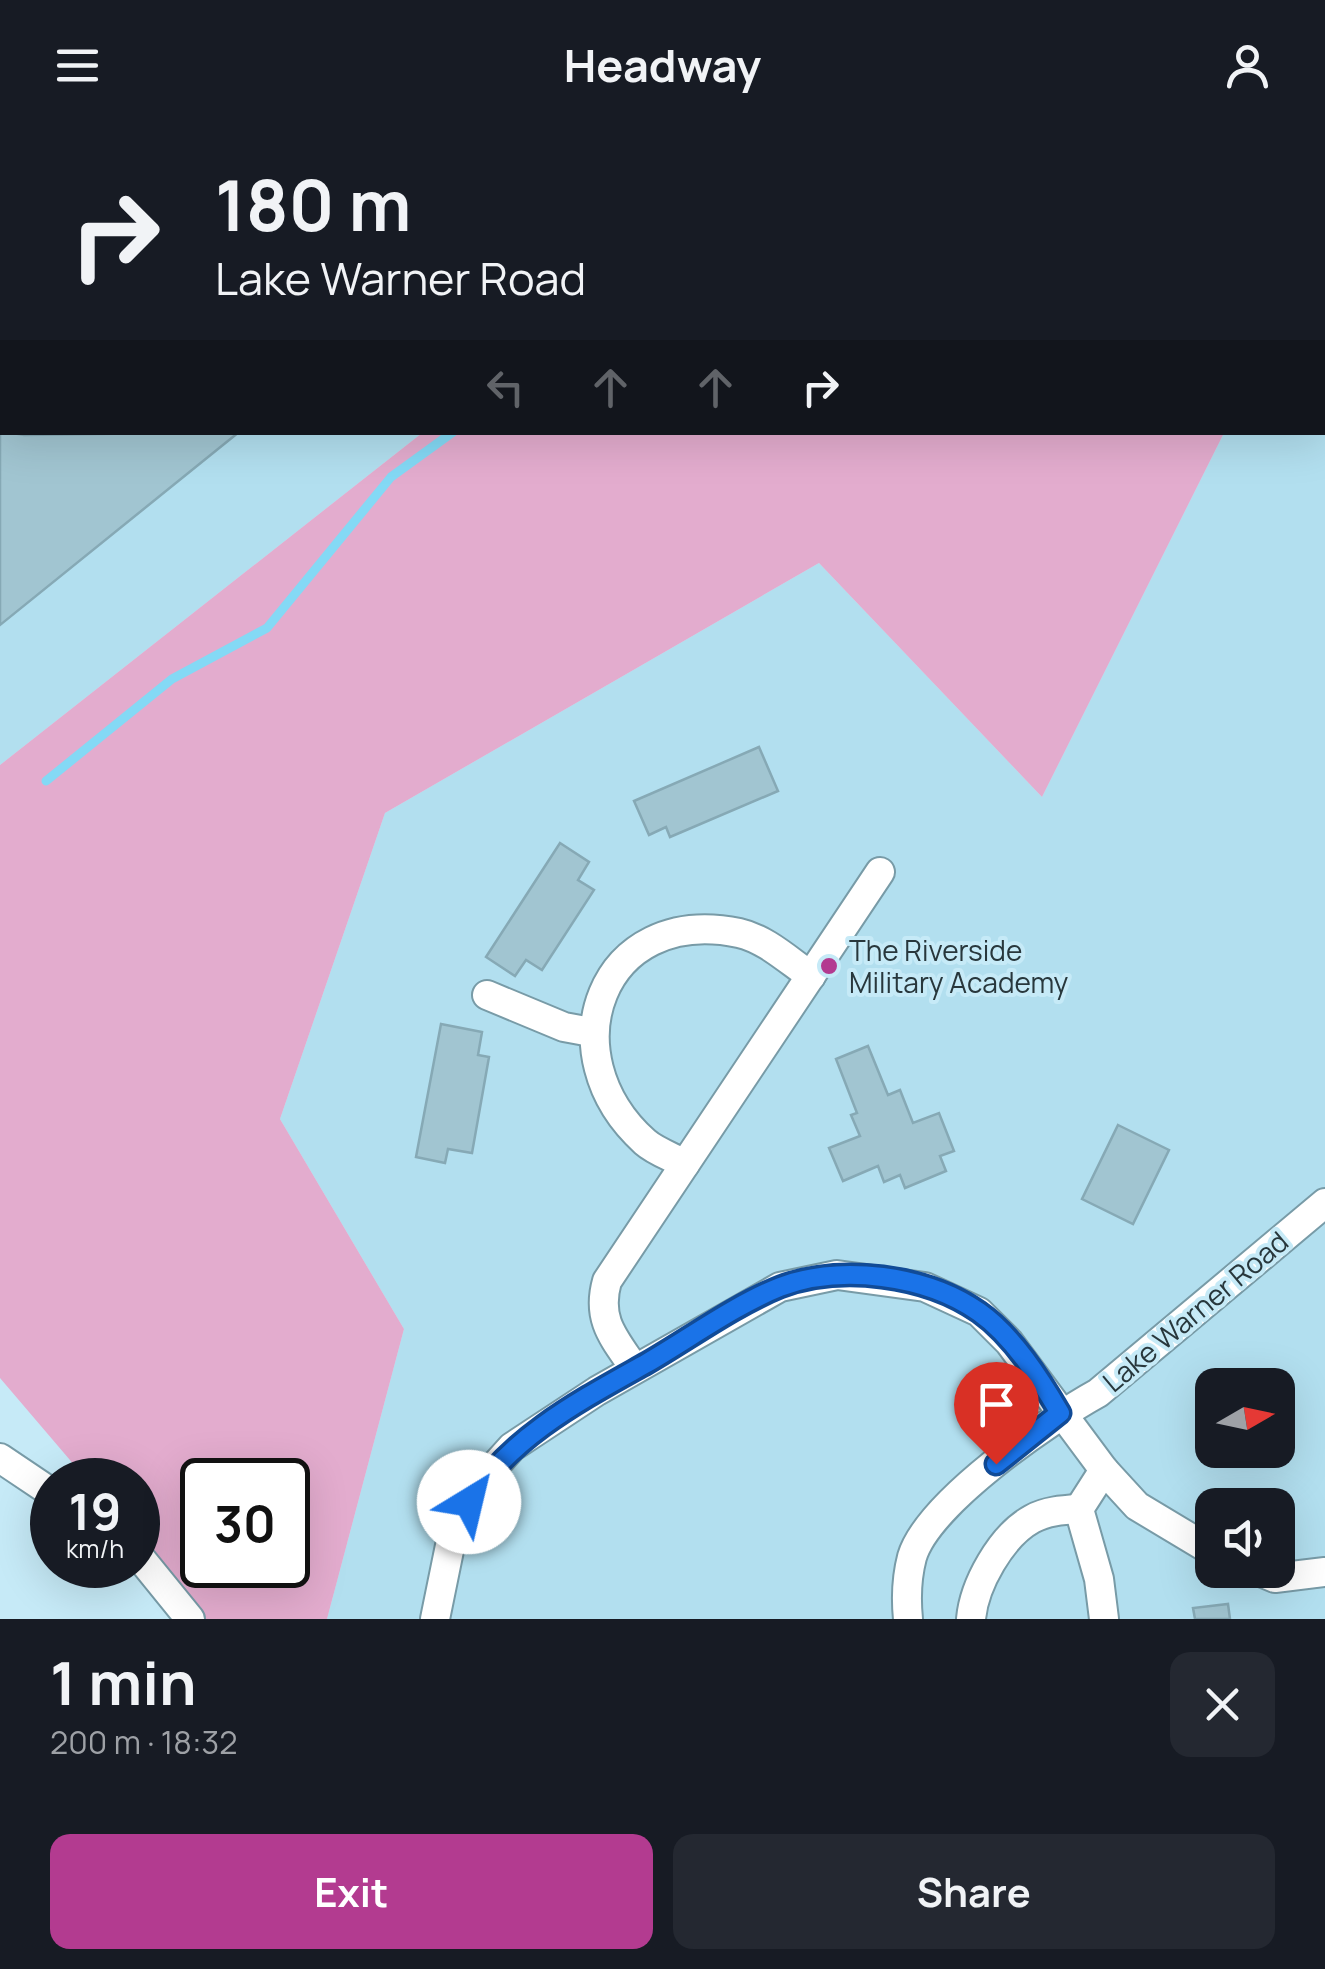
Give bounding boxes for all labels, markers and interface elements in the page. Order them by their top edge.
text: Headway [564,34,761,96]
icon: menu [50,38,105,93]
icon: person [1220,38,1275,93]
text: 180 m [215,156,412,252]
icon: right [50,170,180,300]
text: Lake Warner Road [215,247,586,309]
icon: left [478,360,533,415]
icon: ahead [583,360,638,415]
icon: ahead [688,360,743,415]
icon: right [793,360,848,415]
place label: The Riverside Military Academy [849,931,1069,1001]
marker: The Riverside Military Academy [818,955,840,977]
street label: Lake Warner Road [1094,1222,1296,1400]
pin [954,1362,1039,1465]
north arrow [1195,1368,1295,1468]
map controls [1195,1368,1295,1588]
icon: arrive [969,1377,1024,1432]
position arrow [417,1450,521,1554]
speed limit sign: 30 [180,1458,310,1588]
text: 19 [69,1477,121,1545]
button: sound [1195,1488,1295,1588]
text: km/h [66,1531,124,1566]
text: 1 min [50,1641,197,1723]
button: close [1170,1652,1275,1757]
text: 200 m · 18:32 [50,1720,237,1764]
button: Exit [50,1834,653,1949]
button: Share [673,1834,1275,1949]

